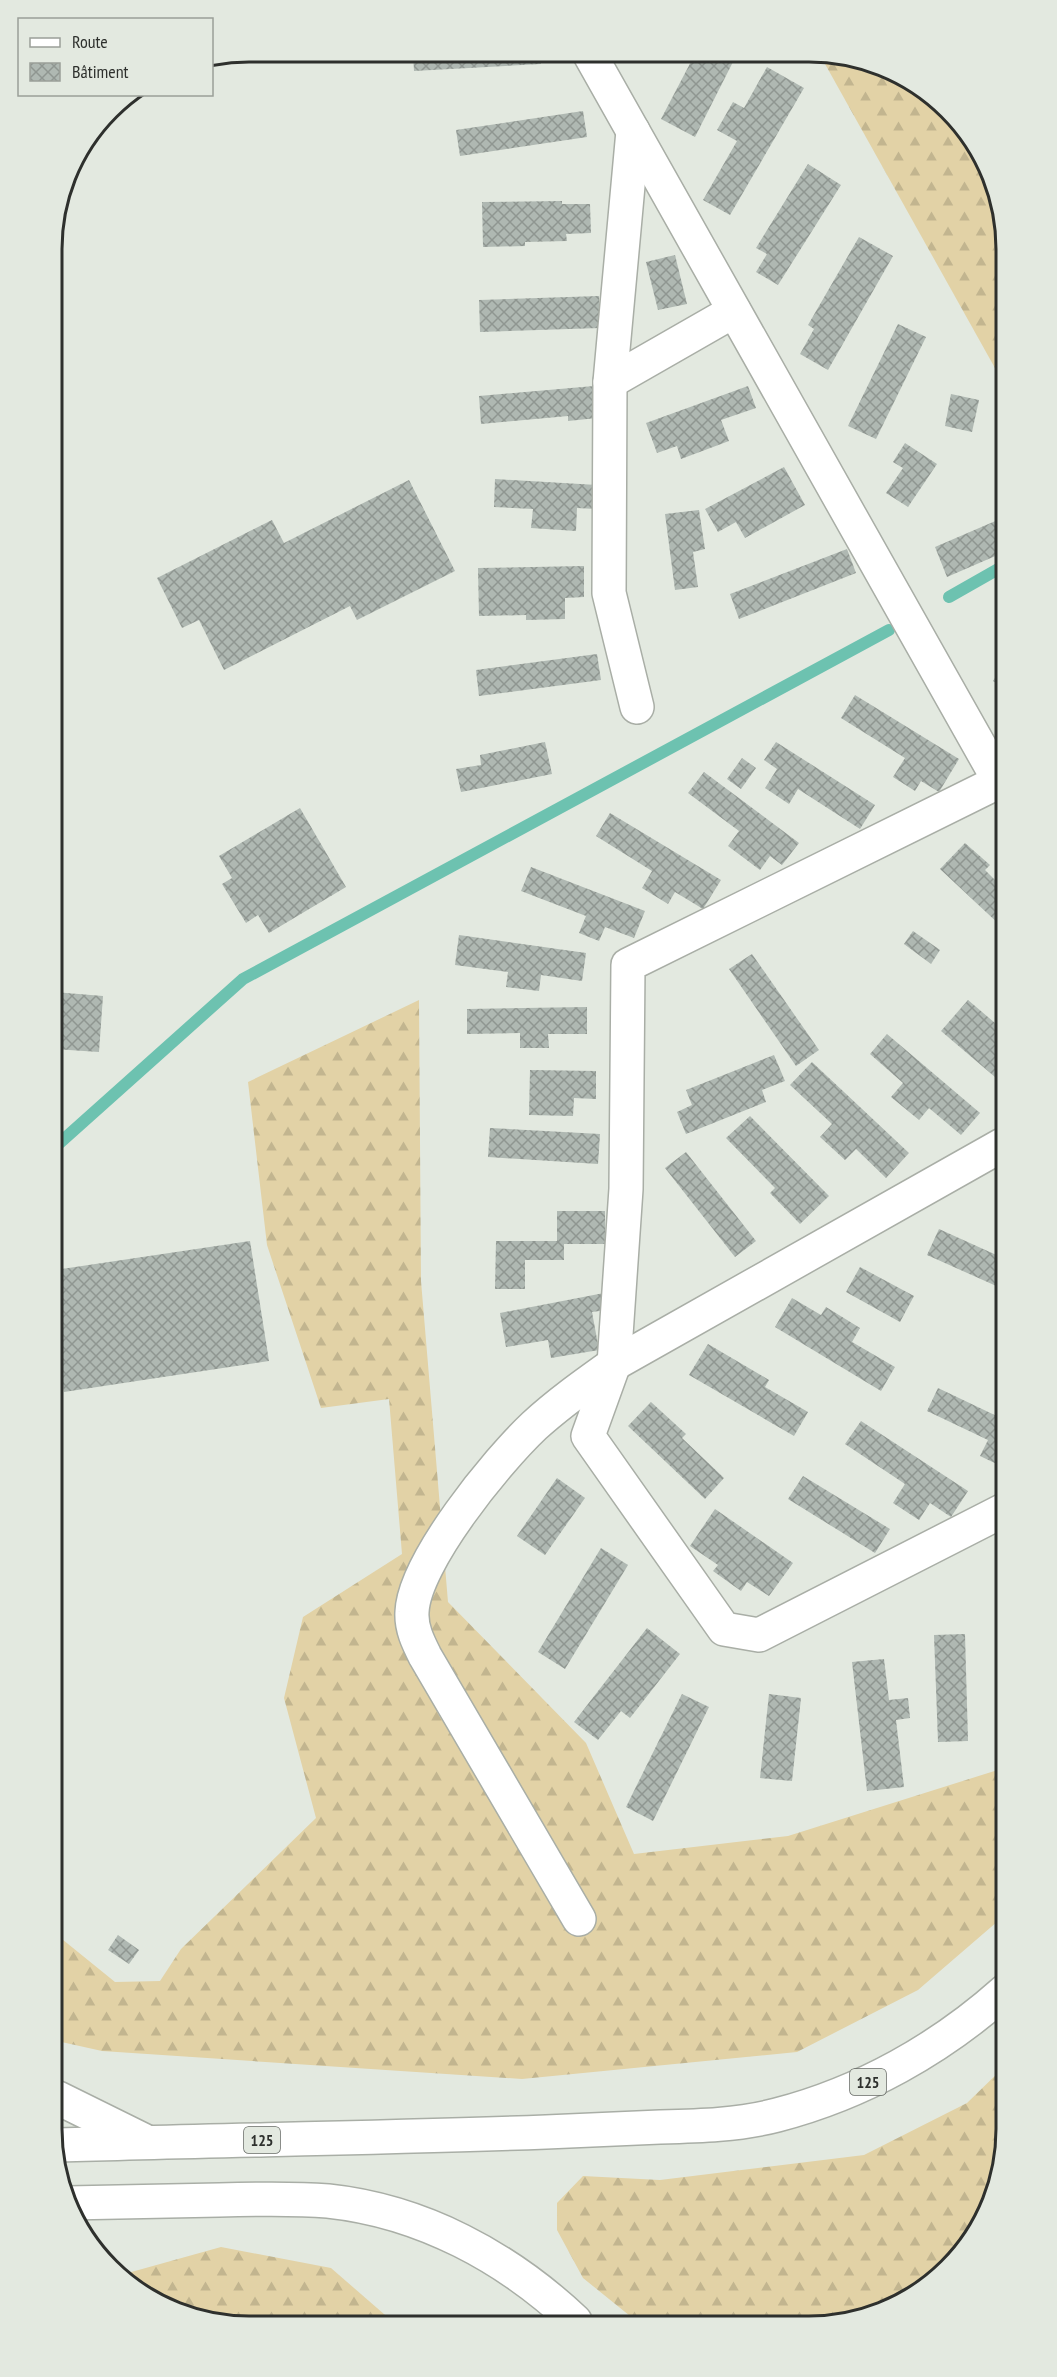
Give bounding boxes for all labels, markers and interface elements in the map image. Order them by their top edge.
legend [18,18,213,96]
text: Route [72,30,108,53]
text: Bâtiment [72,60,129,83]
road number: 125 [850,2069,886,2095]
road number: 125 [244,2127,280,2153]

